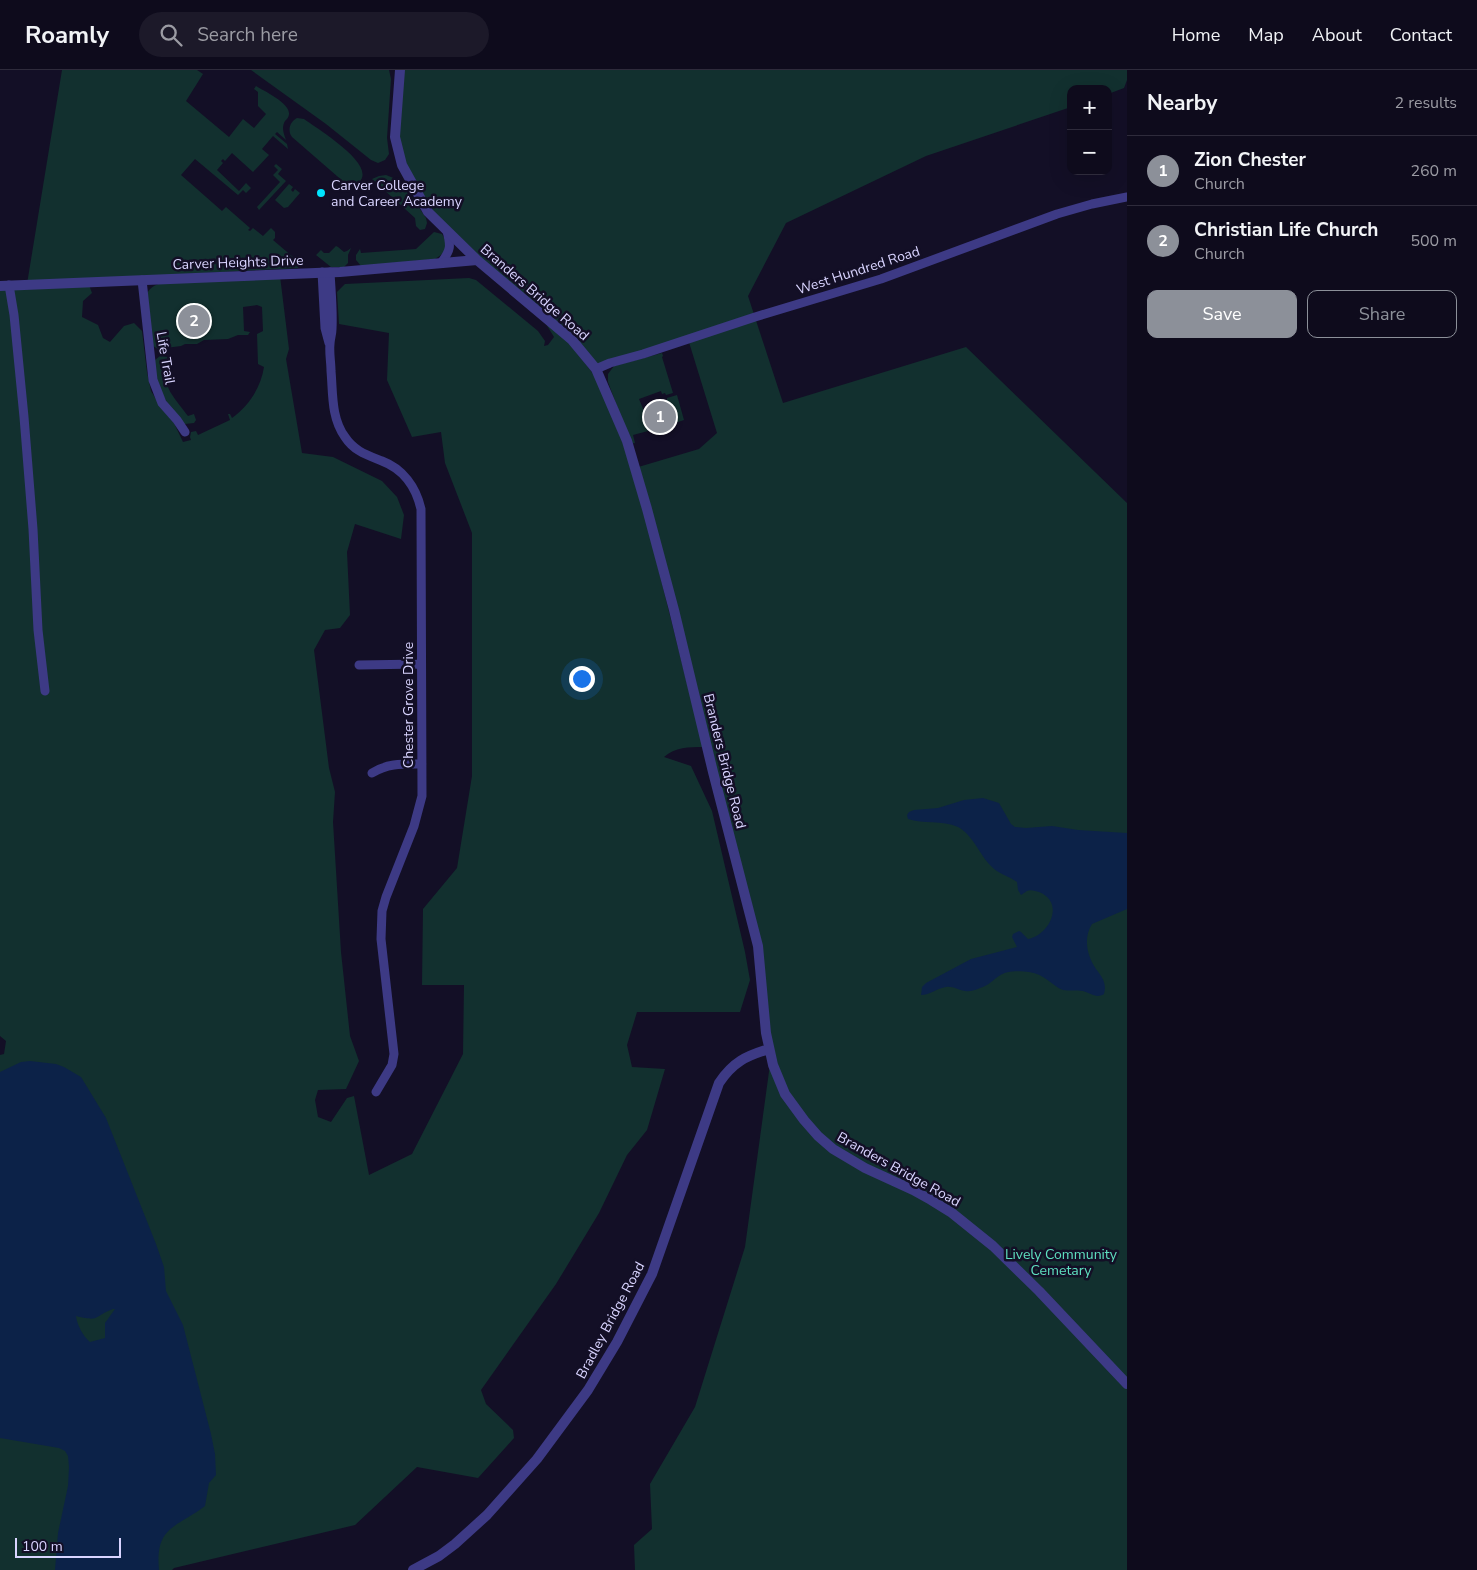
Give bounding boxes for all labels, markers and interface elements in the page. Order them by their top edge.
search box [139,12,489,57]
text: Roamly [25,19,109,51]
icon: search [157,21,185,49]
text: Search here [197,22,298,48]
text: Home [1172,23,1220,47]
text: Map [1248,23,1284,47]
text: About [1312,23,1362,47]
text: Contact [1390,23,1452,47]
map controls [1067,85,1112,175]
button: + [1067,85,1112,130]
text: Nearby [1147,89,1217,117]
text: 2 results [1395,92,1457,114]
button: − [1067,130,1112,175]
text: Zion Chester [1194,147,1306,173]
text: 1 [1158,160,1168,182]
text: 260 m [1410,160,1457,182]
text: Church [1194,173,1245,195]
place label: Carver College and Career Academy [331,176,463,211]
marker: Carver College and Career Academy [315,187,327,199]
text: Christian Life Church [1194,217,1378,243]
text: 2 [1158,230,1168,252]
text: 500 m [1410,230,1457,252]
street label: Branders Bridge Road [476,240,593,345]
street label: West Hundred Road [794,242,922,299]
text: Church [1194,243,1245,265]
street label: Carver Heights Drive [172,251,304,274]
button: Save [1147,290,1297,338]
button: Share [1307,290,1457,338]
pin: 2 [178,302,210,340]
street label: Life Trail [152,330,180,387]
pin: 1 [644,398,676,436]
street label: Chester Grove Drive [399,642,418,768]
your location [569,666,595,692]
street label: Branders Bridge Road [699,692,750,831]
street label: Branders Bridge Road [834,1128,964,1211]
park label: Lively Community Cemetary [1005,1245,1118,1280]
street label: Bradley Bridge Road [572,1258,649,1382]
scale bar [15,1535,121,1558]
text: 100 m [22,1537,63,1556]

